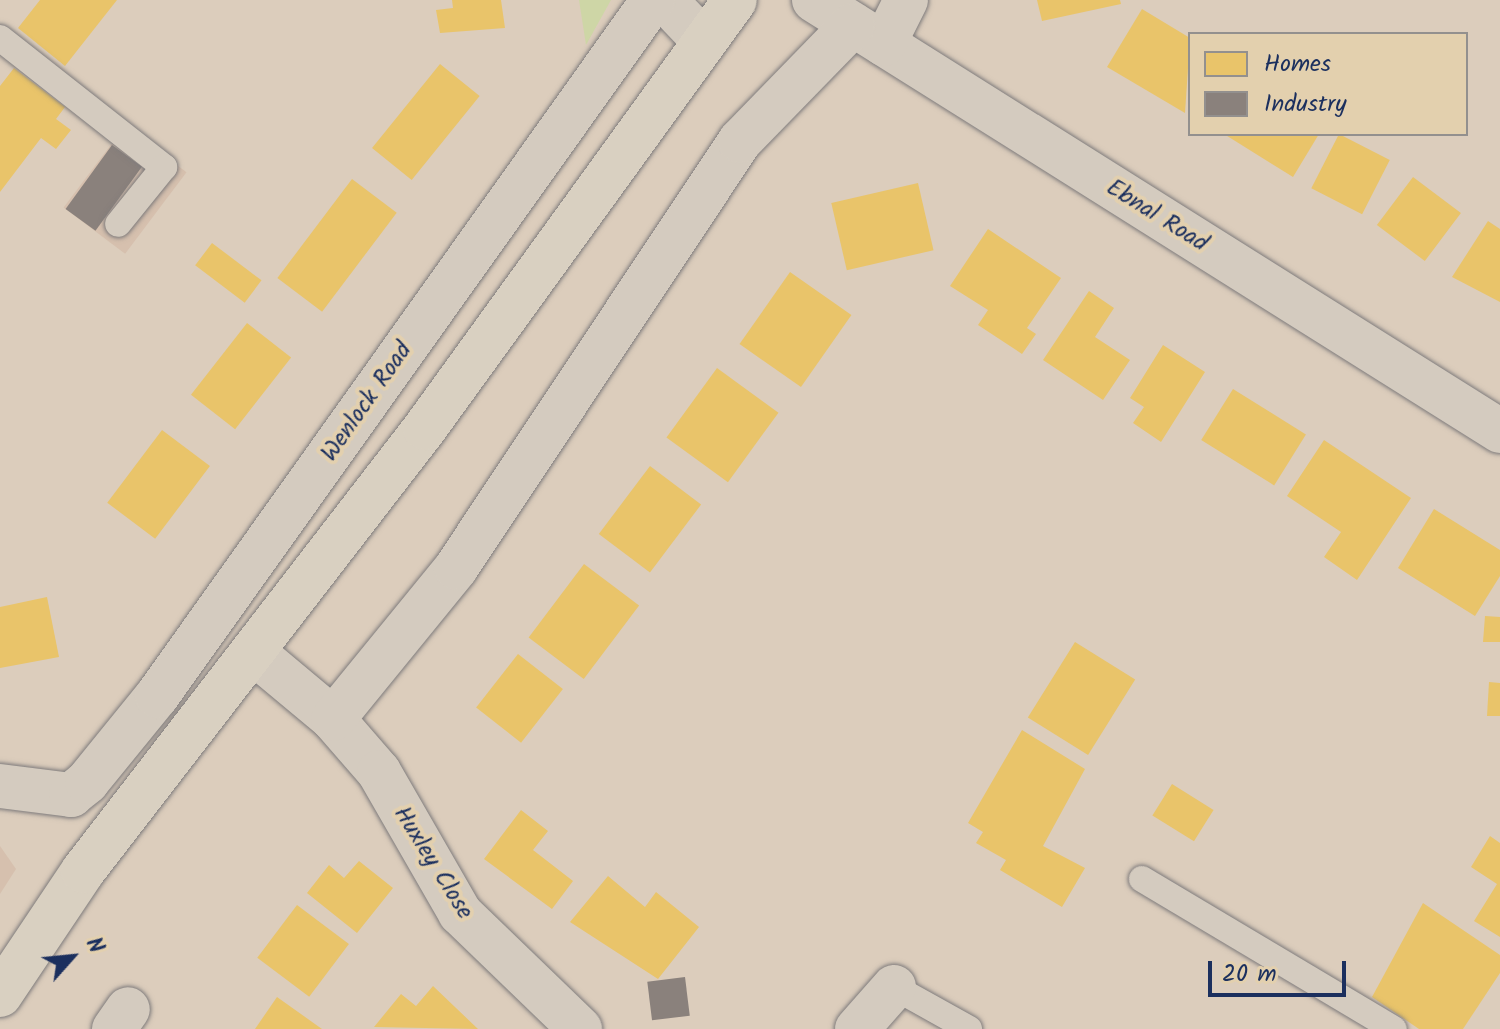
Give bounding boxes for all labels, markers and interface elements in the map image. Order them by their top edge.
legend [1188,32,1468,136]
text: Homes [1264,45,1331,84]
text: Industry [1264,85,1346,124]
street label: Ebnal Road [1101,174,1213,258]
street label: Wenlock Road [315,337,419,467]
street label: Huxley Close [387,801,479,925]
north arrow [32,917,112,997]
text: N [75,932,113,960]
scale bar [1212,945,1350,995]
text: 20 m [1222,955,1277,994]

